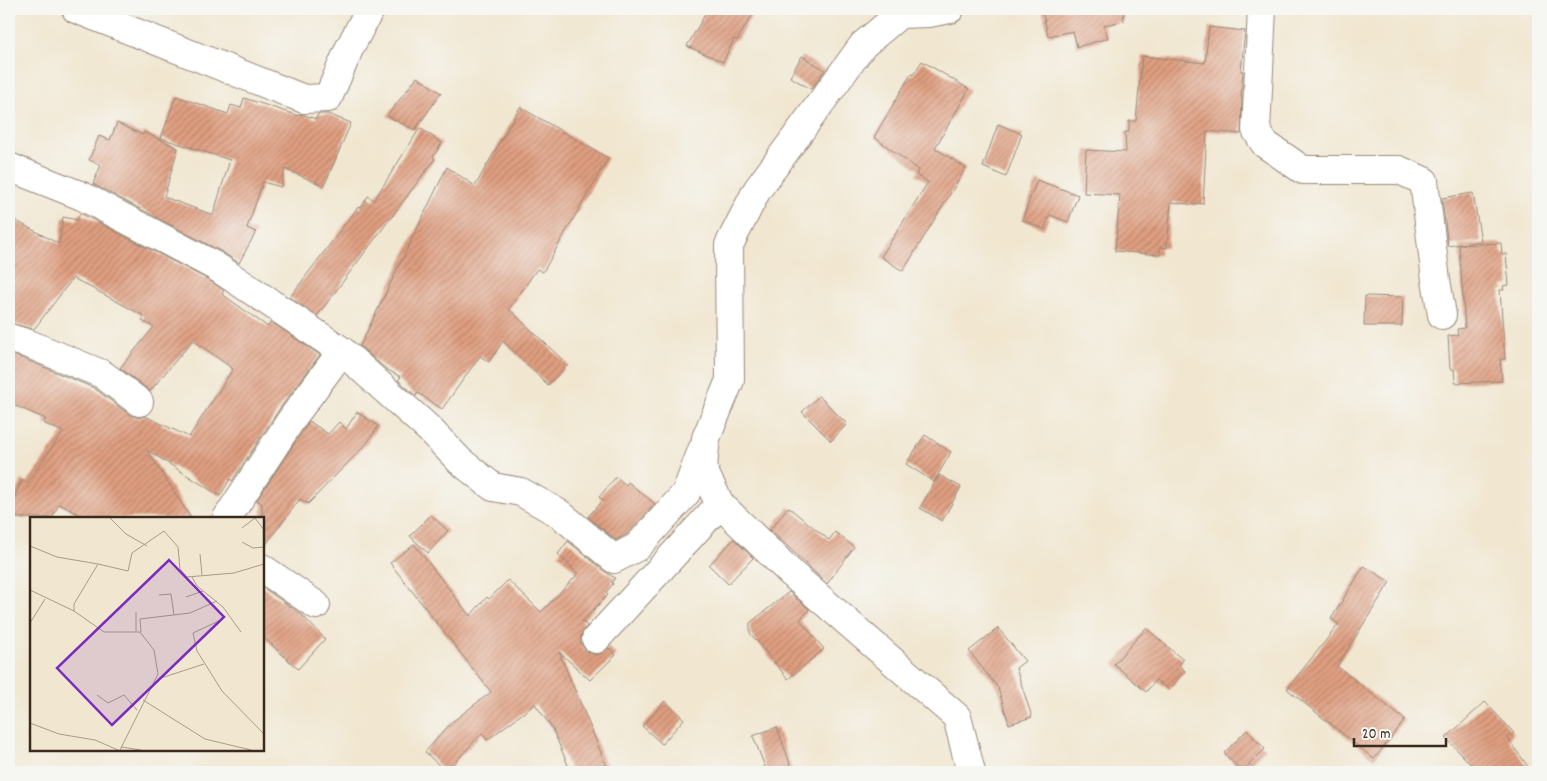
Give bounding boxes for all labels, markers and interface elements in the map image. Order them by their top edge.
inset map [30,517,264,751]
scale bar [1354,716,1447,748]
text: 20 m [1362,724,1390,746]

